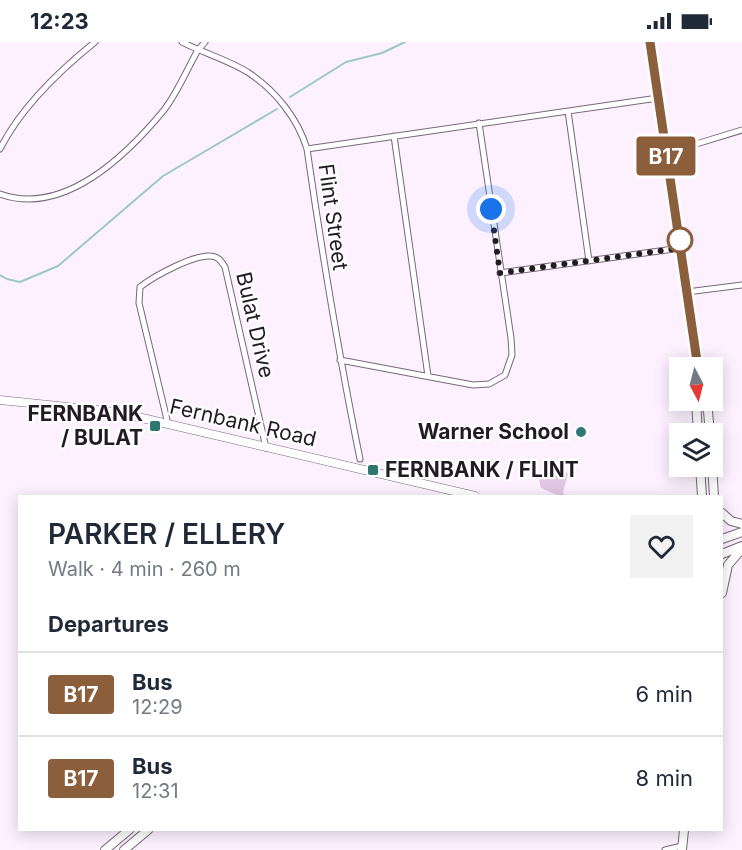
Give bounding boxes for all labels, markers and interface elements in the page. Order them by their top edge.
text: 12:23 [30,8,89,34]
line badge: B17 [632,136,700,176]
text: B17 [648,144,684,169]
street label: Flint Street [314,162,353,272]
your location [476,194,506,224]
unlabelled marker [667,227,693,253]
street label: Bulat Drive [231,269,280,380]
north arrow [669,357,723,411]
map controls [669,357,723,477]
street label: Fernbank Road [167,393,319,452]
place label: FERNBANK / BULAT [27,401,143,450]
marker: FERNBANK / BULAT [148,419,162,433]
place label: Warner School [418,419,569,444]
button: layers [669,423,723,477]
marker: Warner School [574,425,588,439]
place label: FERNBANK / FLINT [385,457,579,482]
marker: FERNBANK / FLINT [366,463,380,477]
button: heart [630,515,693,578]
text: PARKER / ELLERY [48,517,285,551]
text: Walk · 4 min · 260 m [48,557,241,581]
text: Departures [48,611,169,637]
text: Bus [132,669,173,695]
text: 6 min [636,681,693,707]
text: B17 [63,682,99,707]
text: 12:29 [132,695,183,719]
text: Bus [132,753,173,779]
text: 8 min [636,765,693,791]
text: B17 [63,766,99,791]
text: 12:31 [132,779,179,803]

